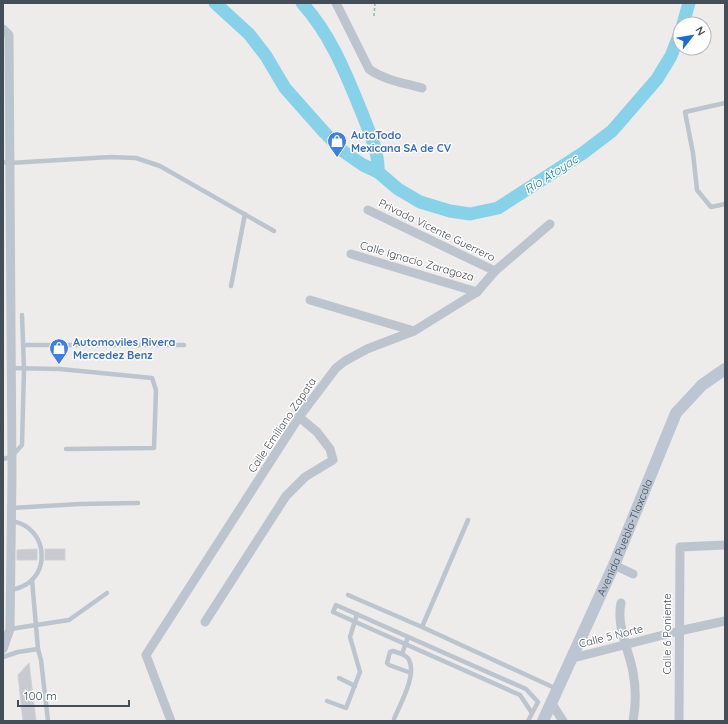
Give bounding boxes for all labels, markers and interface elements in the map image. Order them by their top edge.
north arrow [672,16,712,56]
text: N [692,24,709,38]
place label: AutoTodo Mexicana SA de CV [351,128,452,155]
shop icon: AutoTodo Mexicana SA de CV [326,130,348,158]
water label: Río Atoyac [522,150,582,197]
street label: Privada Vicente Guerrero [376,196,498,264]
street label: Calle Ignacio Zaragoza [358,238,476,284]
place label: Automoviles Rivera Mercedez Benz [73,335,176,362]
shop icon: Automoviles Rivera Mercedez Benz [48,337,70,365]
street label: Calle Emiliano Zapata [245,375,319,475]
street label: Avenida Puebla-Tlaxcala [594,477,655,598]
street label: Calle 6 Poniente [660,593,674,675]
street label: Calle 5 Norte [577,621,645,651]
scale bar [18,682,129,708]
text: 100 m [24,688,57,703]

